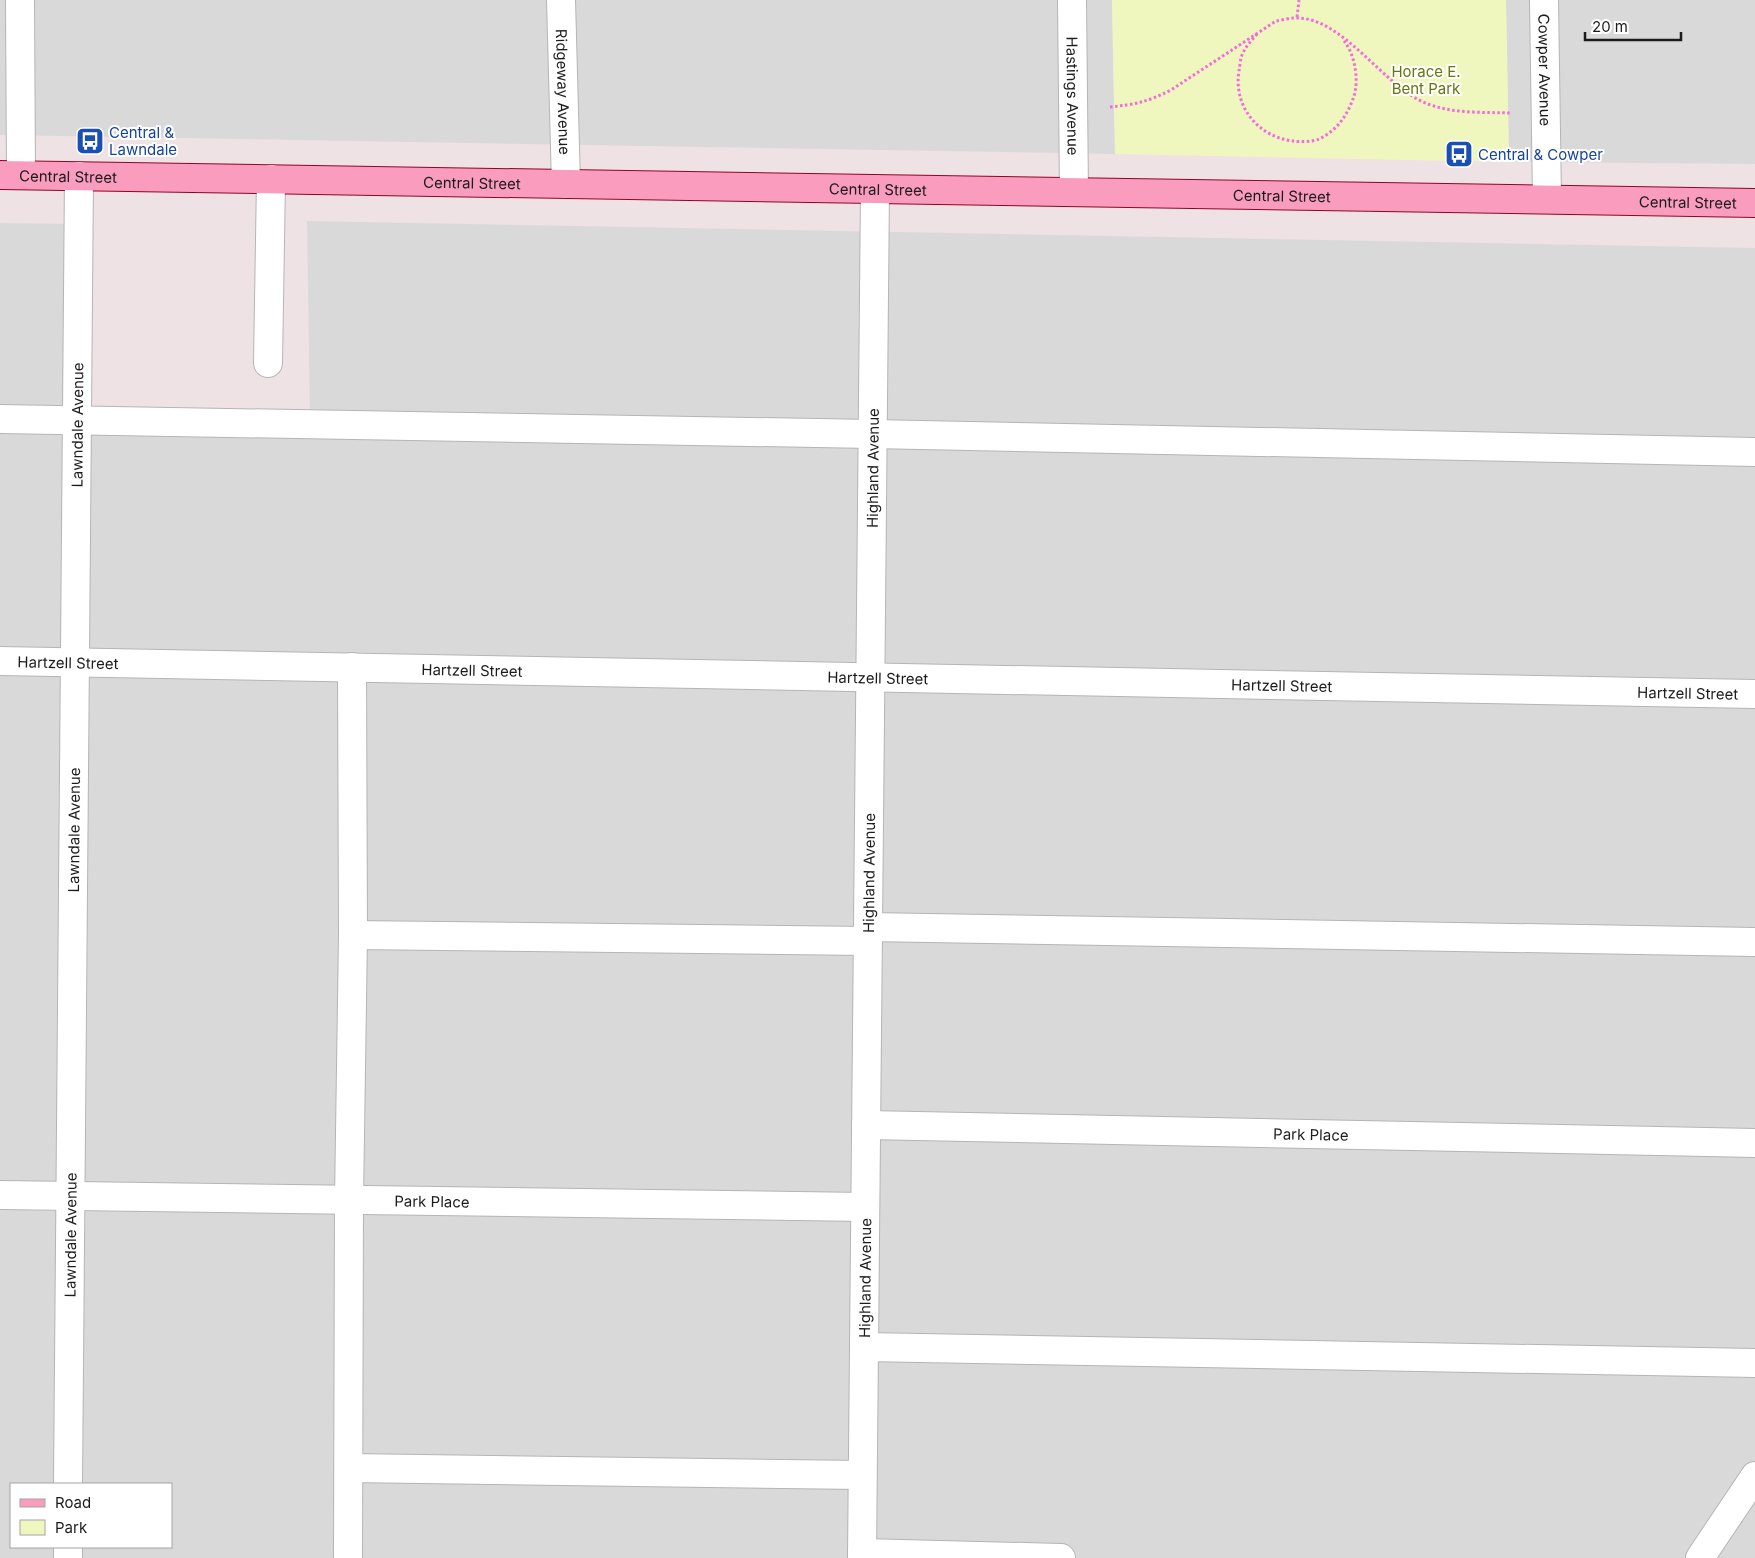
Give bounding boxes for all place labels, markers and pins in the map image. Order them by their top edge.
place label: Central & Lawndale [109,123,177,159]
bus stop icon: Central & Lawndale [75,126,105,156]
bus stop icon: Central & Cowper [1444,139,1474,169]
place label: Central & Cowper [1478,145,1603,164]

